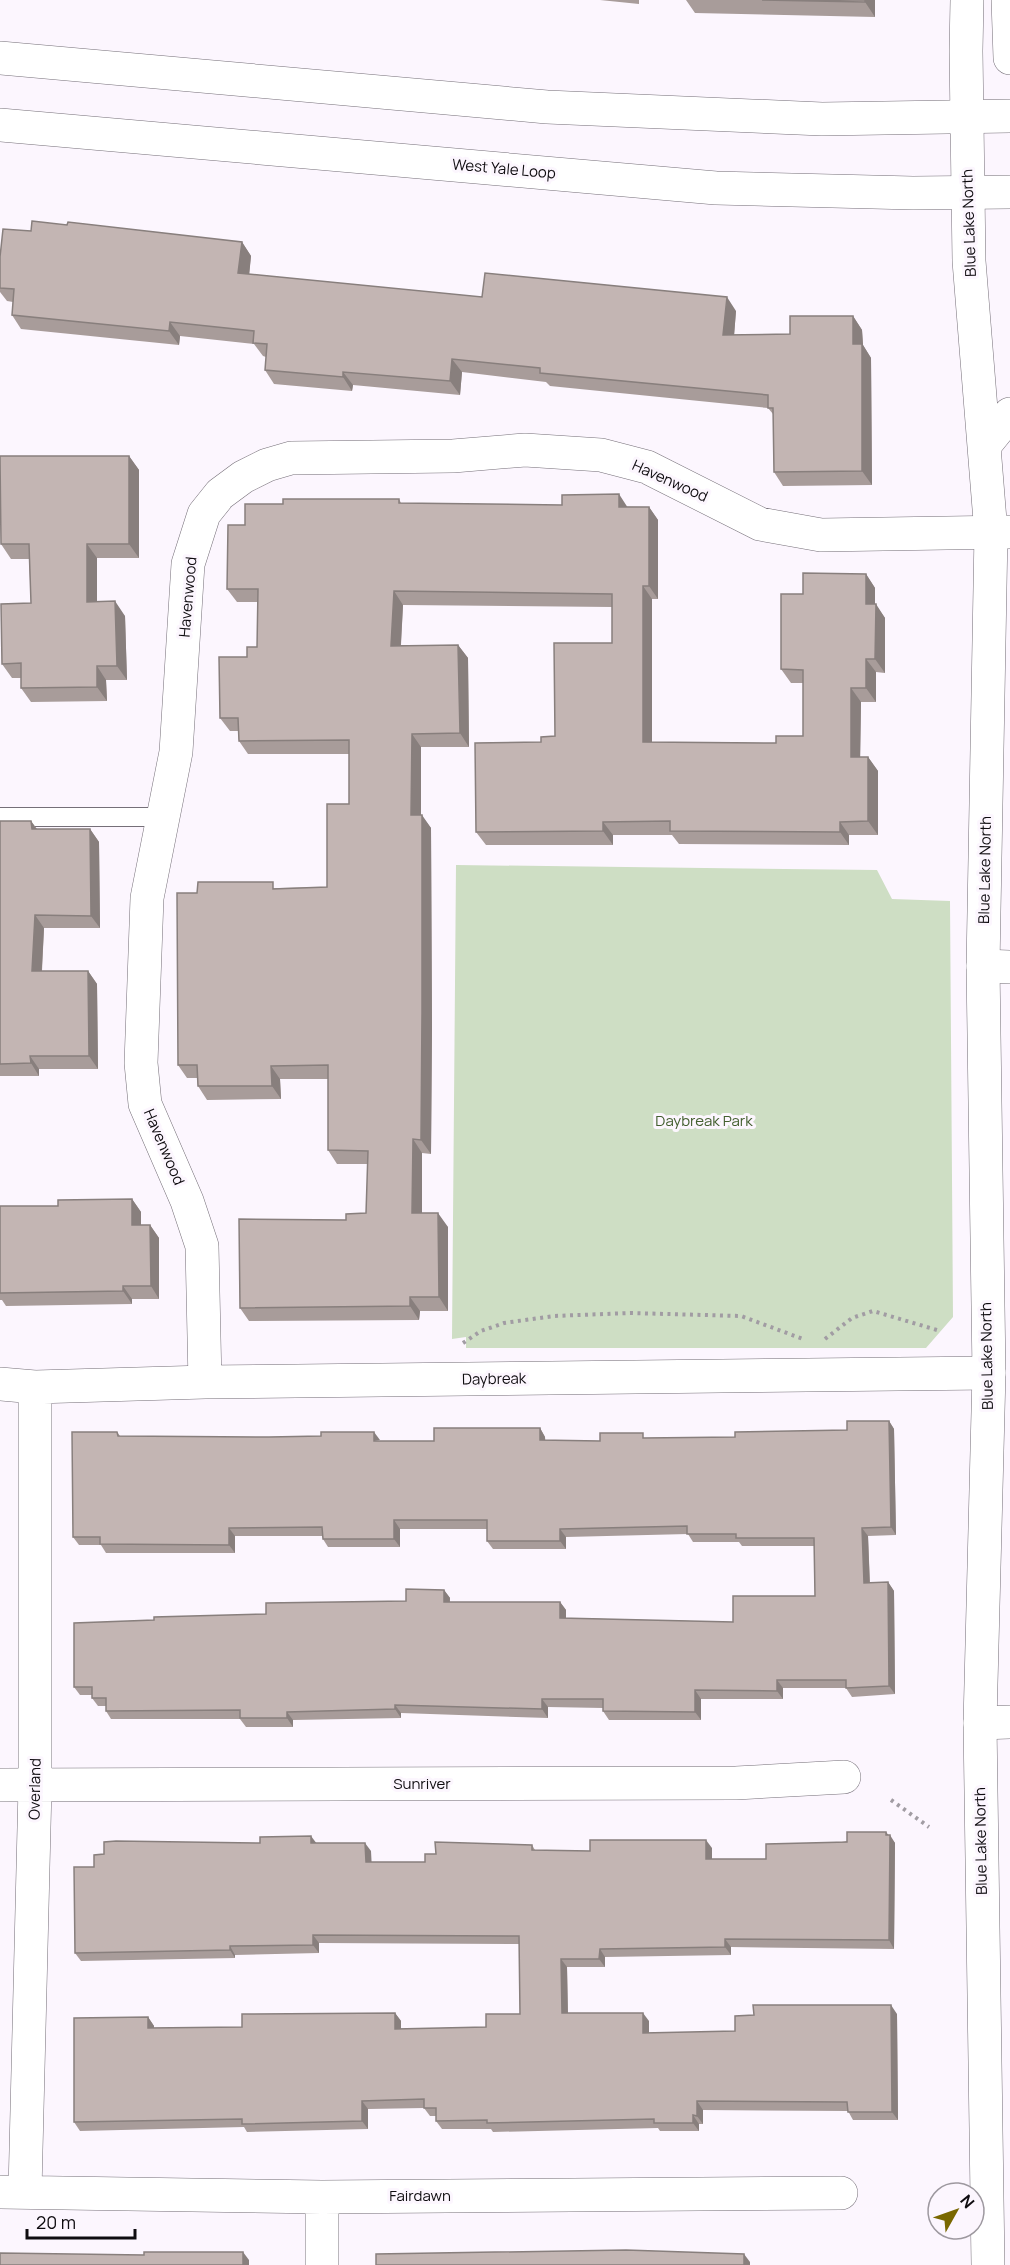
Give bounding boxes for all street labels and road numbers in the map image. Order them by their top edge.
street label: West Yale Loop [451,154,557,183]
street label: Blue Lake North [956,169,981,277]
street label: Havenwood [629,454,711,507]
street label: Havenwood [174,556,201,638]
street label: Blue Lake North [973,816,996,924]
street label: Havenwood [139,1105,190,1188]
street label: Blue Lake North [975,1302,998,1410]
street label: Daybreak [462,1367,527,1390]
street label: Overland [23,1758,46,1820]
street label: Sunriver [393,1773,451,1794]
street label: Blue Lake North [969,1787,992,1895]
street label: Fairdawn [389,2185,451,2206]

